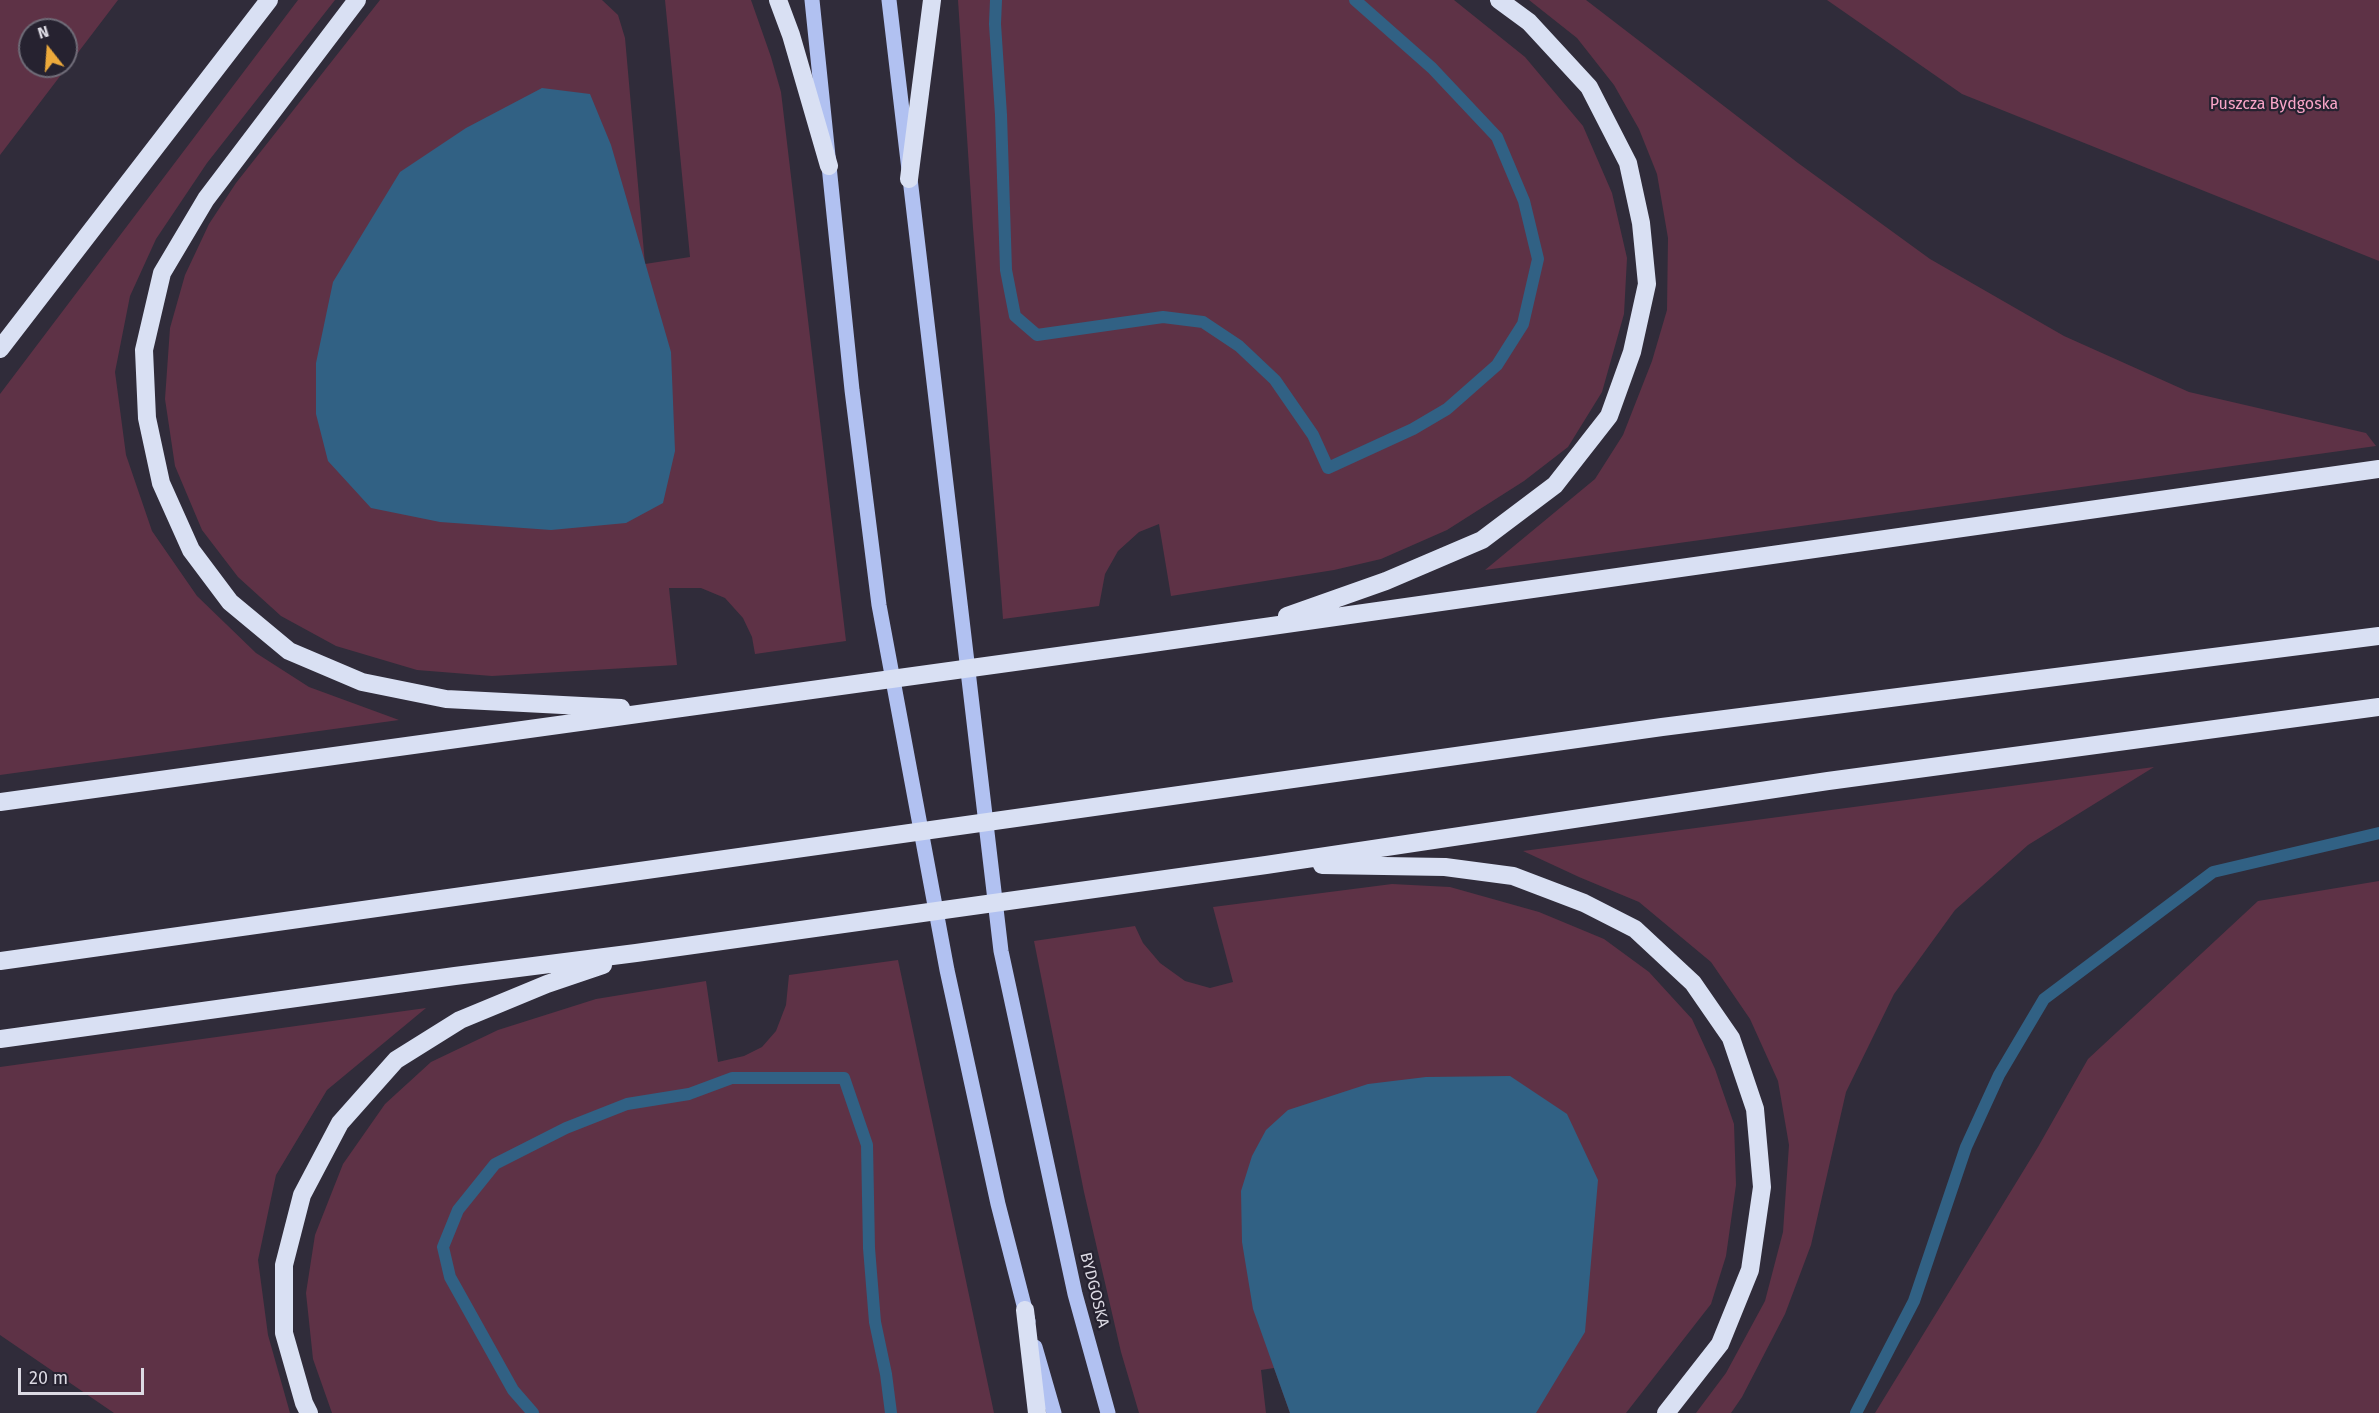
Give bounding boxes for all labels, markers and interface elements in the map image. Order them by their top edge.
north arrow [18,18,78,78]
text: N [35,22,51,43]
park label: Puszcza Bydgoska [2210,95,2338,115]
street label: BYDGOSKA [1075,1250,1113,1330]
scale bar [21,1356,147,1394]
text: 20 m [29,1367,68,1389]

